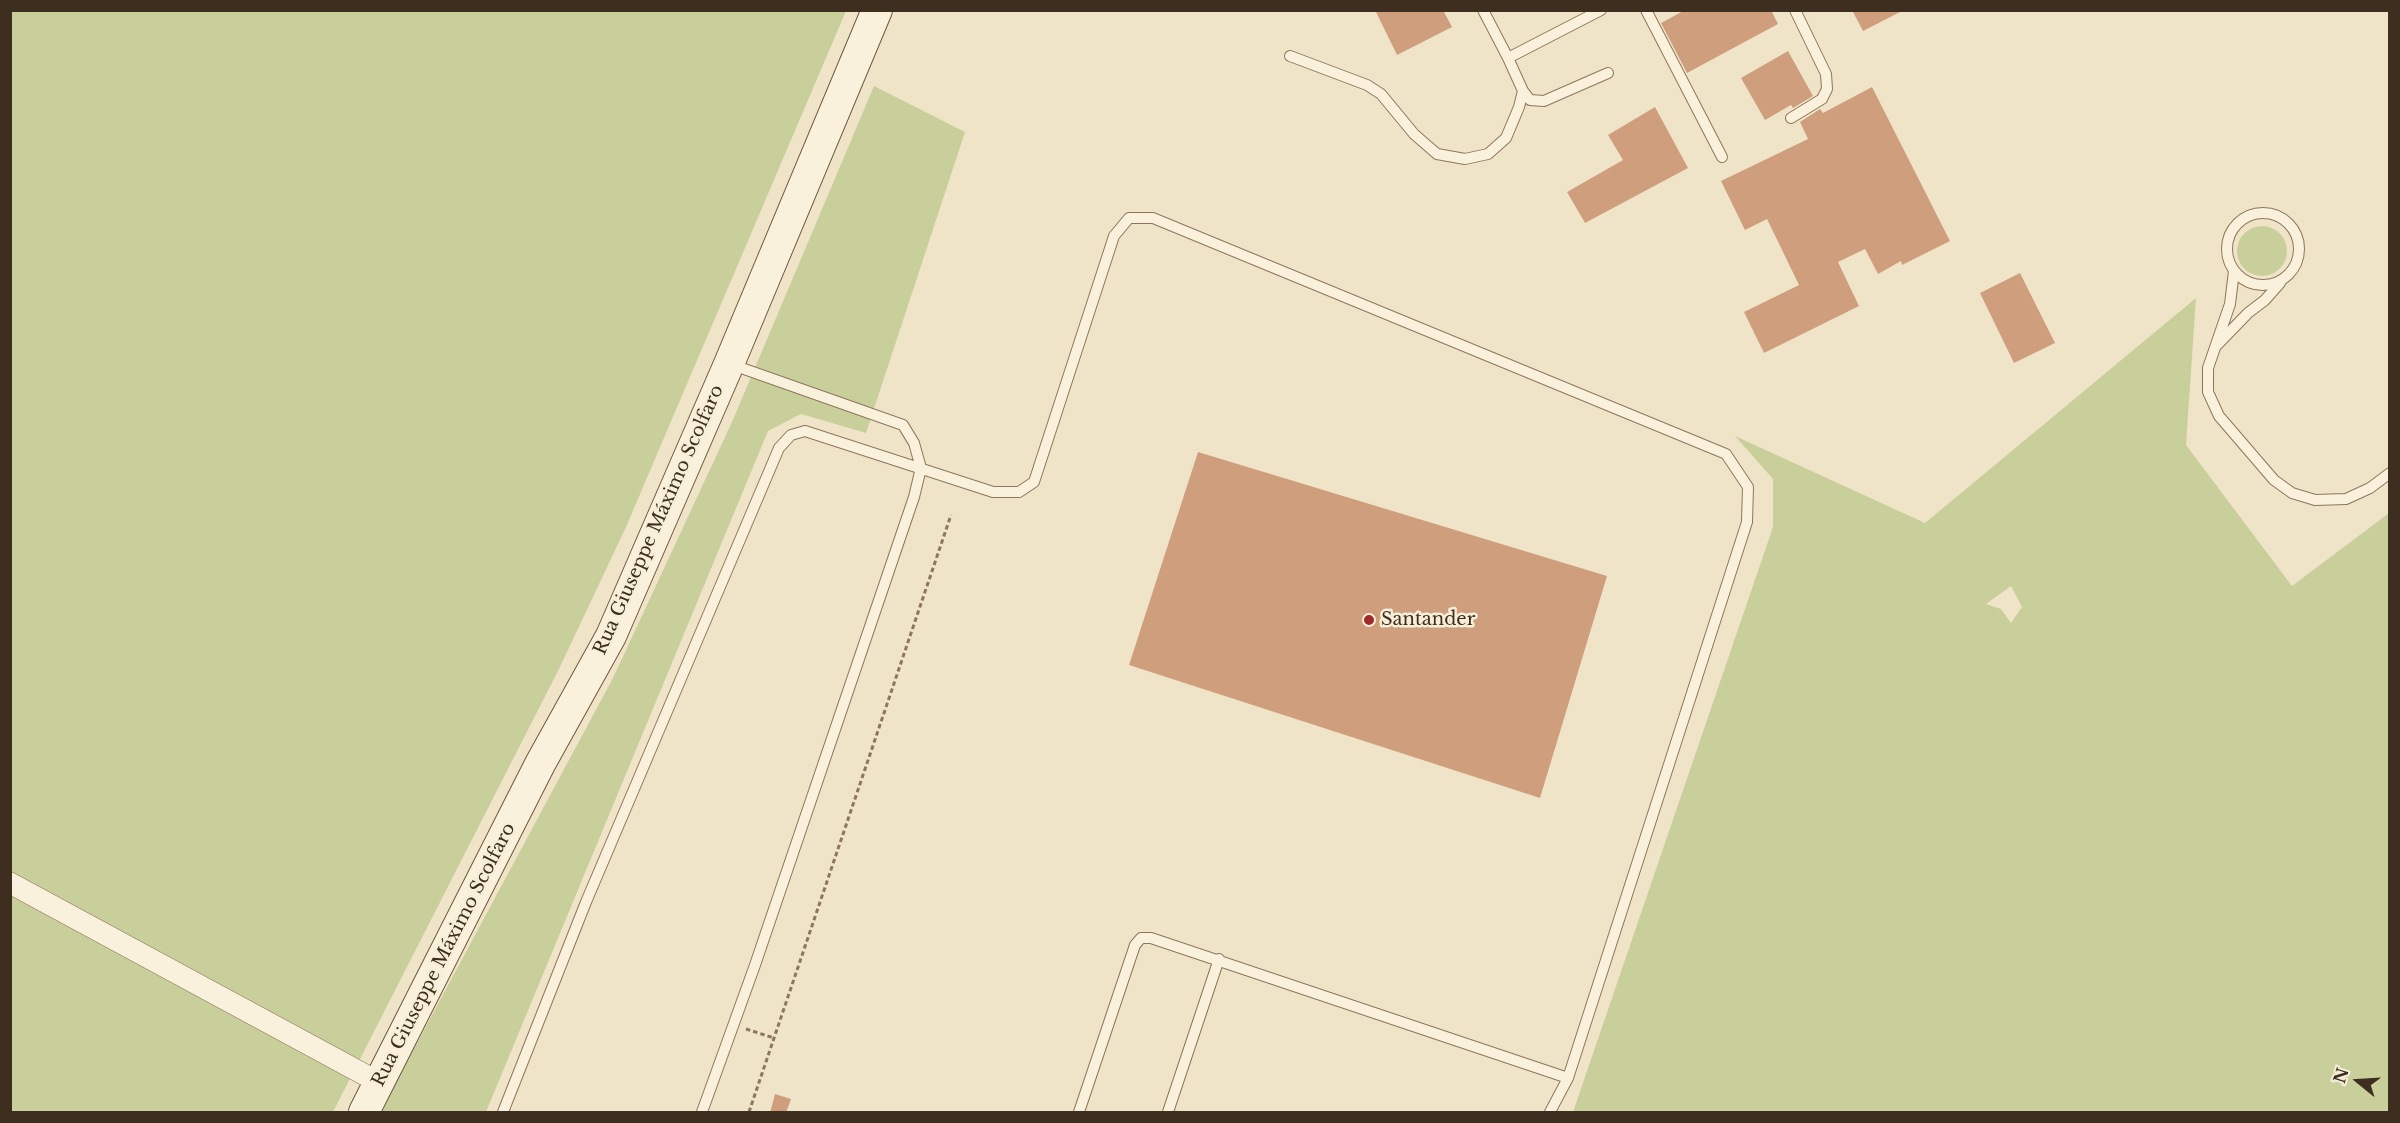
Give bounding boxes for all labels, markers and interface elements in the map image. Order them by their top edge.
street label: Rua Giuseppe Máximo Scolfaro [590,382,728,658]
place label: Santander [1381,609,1475,631]
marker: Santander [1362,613,1376,627]
street label: Rua Giuseppe Máximo Scolfaro [368,820,520,1090]
north arrow [2328,1051,2388,1111]
text: N [2329,1065,2353,1086]

